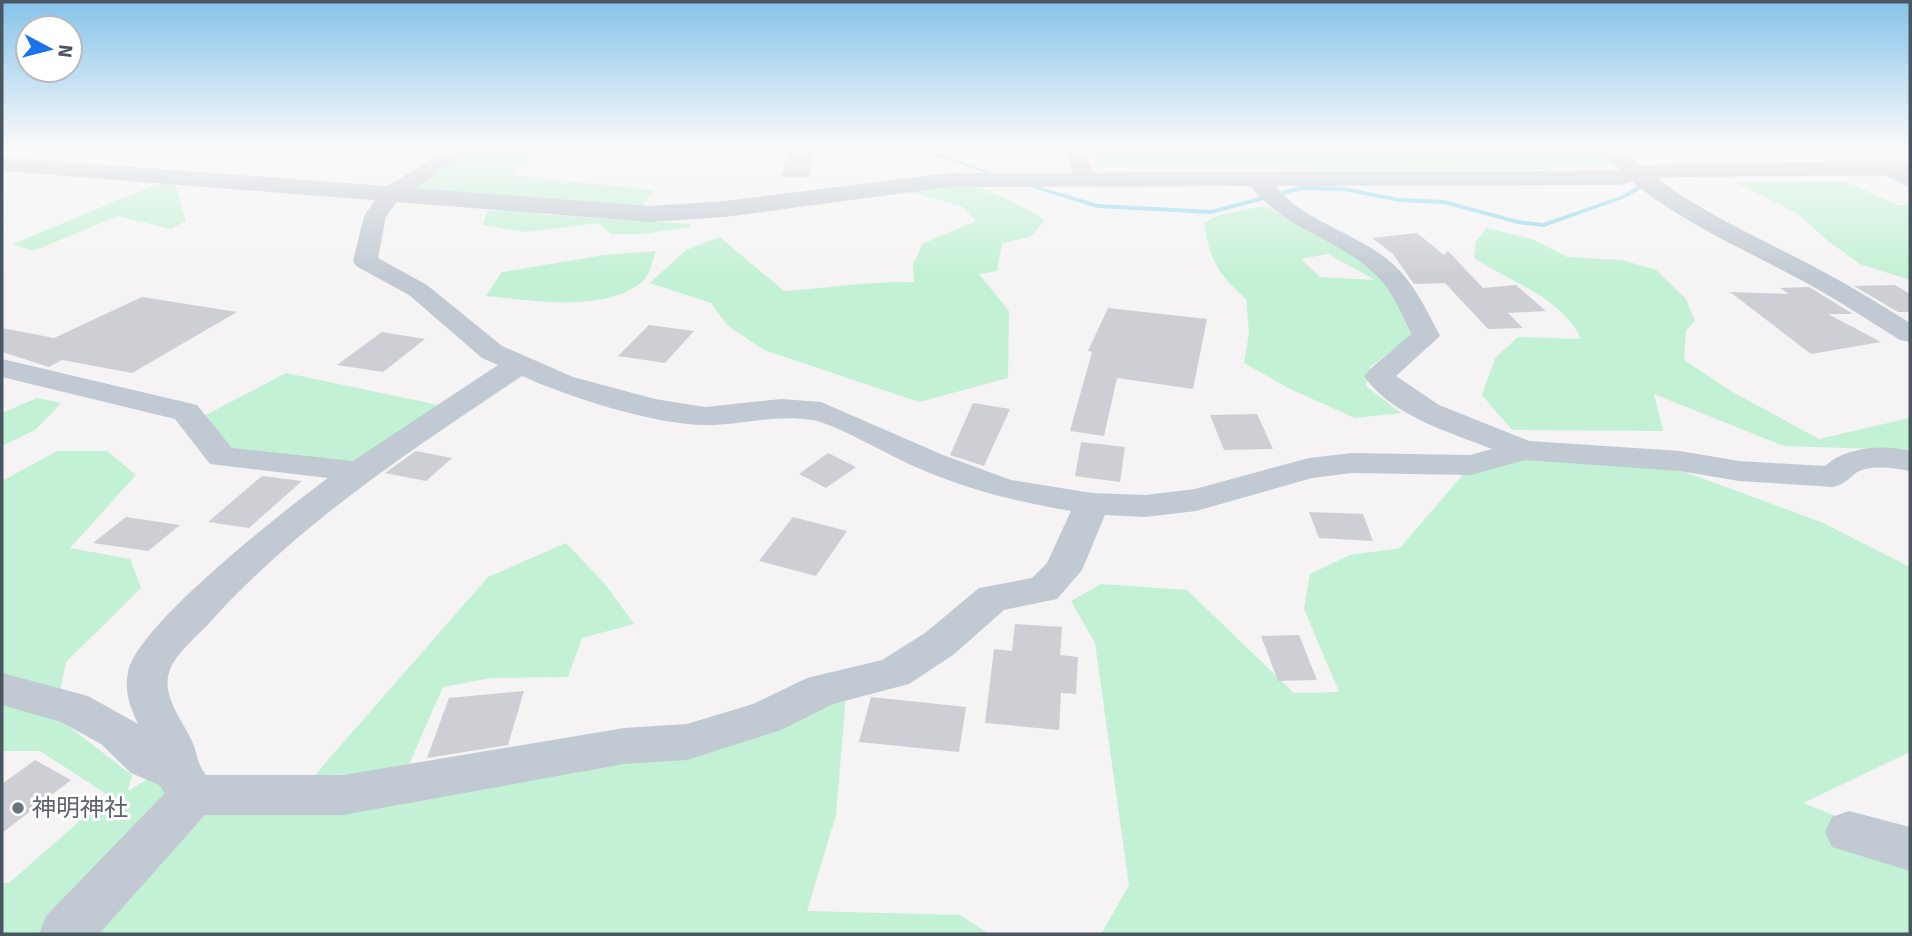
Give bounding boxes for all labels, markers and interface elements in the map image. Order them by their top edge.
north arrow [14,14,84,84]
text: N [52,43,78,59]
place label: 神明神社 [32,793,128,823]
marker: 神明神社 [10,800,26,816]

